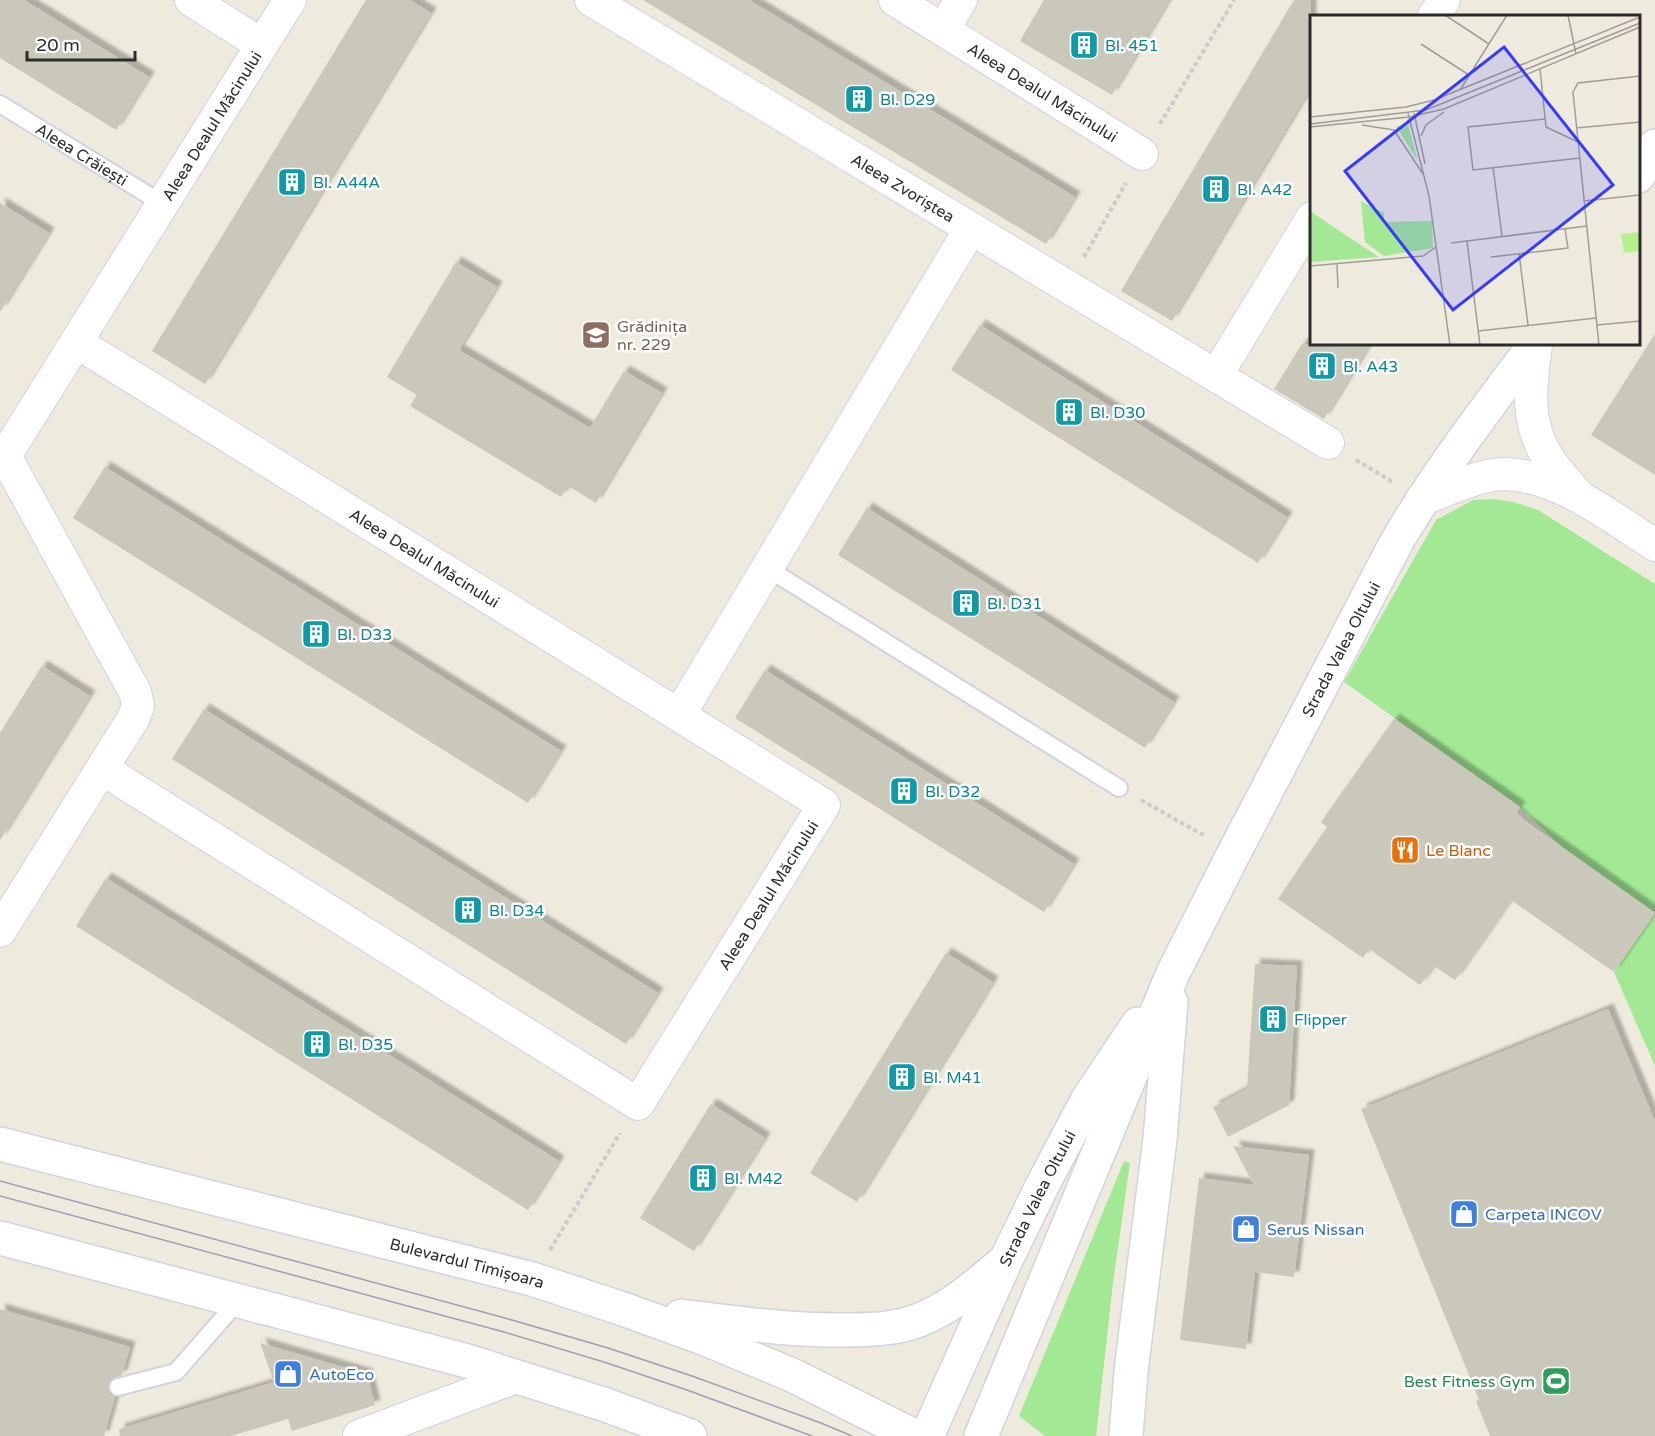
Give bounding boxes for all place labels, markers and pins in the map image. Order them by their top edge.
building icon: Bl. 451 [1068,29,1100,61]
place label: Bl. 451 [1105,36,1158,56]
building icon: Bl. D29 [843,83,875,115]
place label: Bl. D29 [880,90,935,110]
building icon: Bl. A44A [276,166,308,198]
place label: Bl. A44A [313,173,380,193]
building icon: Bl. A42 [1200,173,1232,205]
place label: Bl. A42 [1237,180,1292,200]
place label: Grădinița nr. 229 [617,317,687,355]
school or university icon: Grădinița nr. 229 [580,319,612,351]
building icon: Bl. A43 [1306,350,1338,382]
place label: Bl. A43 [1343,357,1398,377]
building icon: Bl. D30 [1053,396,1085,428]
place label: Bl. D30 [1090,403,1145,423]
building icon: Bl. D31 [950,587,982,619]
place label: Bl. D31 [987,594,1042,614]
building icon: Bl. D33 [300,618,332,650]
place label: Bl. D33 [337,625,392,645]
building icon: Bl. D32 [888,775,920,807]
place label: Bl. D32 [925,782,980,802]
restaurant icon: Le Blanc [1389,834,1421,866]
place label: Le Blanc [1426,841,1491,861]
building icon: Bl. D34 [452,894,484,926]
place label: Bl. D34 [489,901,544,921]
building icon: Flipper [1257,1003,1289,1035]
place label: Flipper [1294,1010,1348,1030]
building icon: Bl. D35 [301,1028,333,1060]
place label: Bl. D35 [338,1035,393,1055]
building icon: Bl. M41 [886,1061,918,1093]
place label: Bl. M41 [923,1068,982,1088]
building icon: Bl. M42 [687,1162,719,1194]
place label: Bl. M42 [724,1169,783,1189]
shop icon: Carpeta INCOV [1448,1198,1480,1230]
place label: Carpeta INCOV [1485,1205,1602,1225]
shop icon: Serus Nissan [1230,1213,1262,1245]
place label: Serus Nissan [1267,1220,1364,1240]
shop icon: AutoEco [272,1358,304,1390]
place label: AutoEco [309,1365,374,1385]
sports icon: Best Fitness Gym [1540,1365,1572,1397]
place label: Best Fitness Gym [1404,1372,1535,1392]

